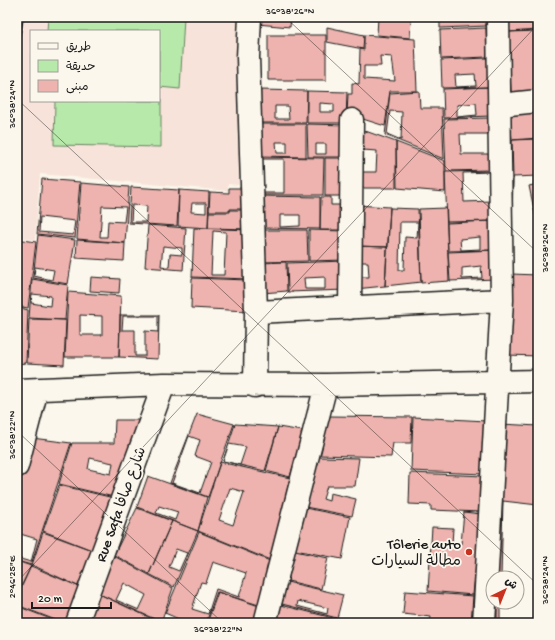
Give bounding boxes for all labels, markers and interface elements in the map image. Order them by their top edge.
text: 36°38'26"N [265,6,315,18]
legend [30,30,160,102]
text: طريق [66,41,91,55]
text: حديقة [66,61,95,75]
text: 36°38'24"N [7,79,19,129]
text: مبنى [66,81,89,95]
text: 36°38'26"N [540,223,552,273]
text: 36°38'22"N [7,410,19,460]
street label: Rue Safa شارع صافا [93,445,151,565]
place label: Tôlerie auto مطالة السيارات [371,536,461,571]
marker: Tôlerie auto مطالة السيارات [464,547,474,557]
text: 2°46'25"E [7,555,19,598]
text: 36°38'24"N [540,555,552,605]
north arrow [485,570,525,610]
text: ش [502,576,519,593]
scale bar [32,584,111,610]
text: 20 m [38,593,63,607]
text: 36°38'22"N [193,624,243,636]

